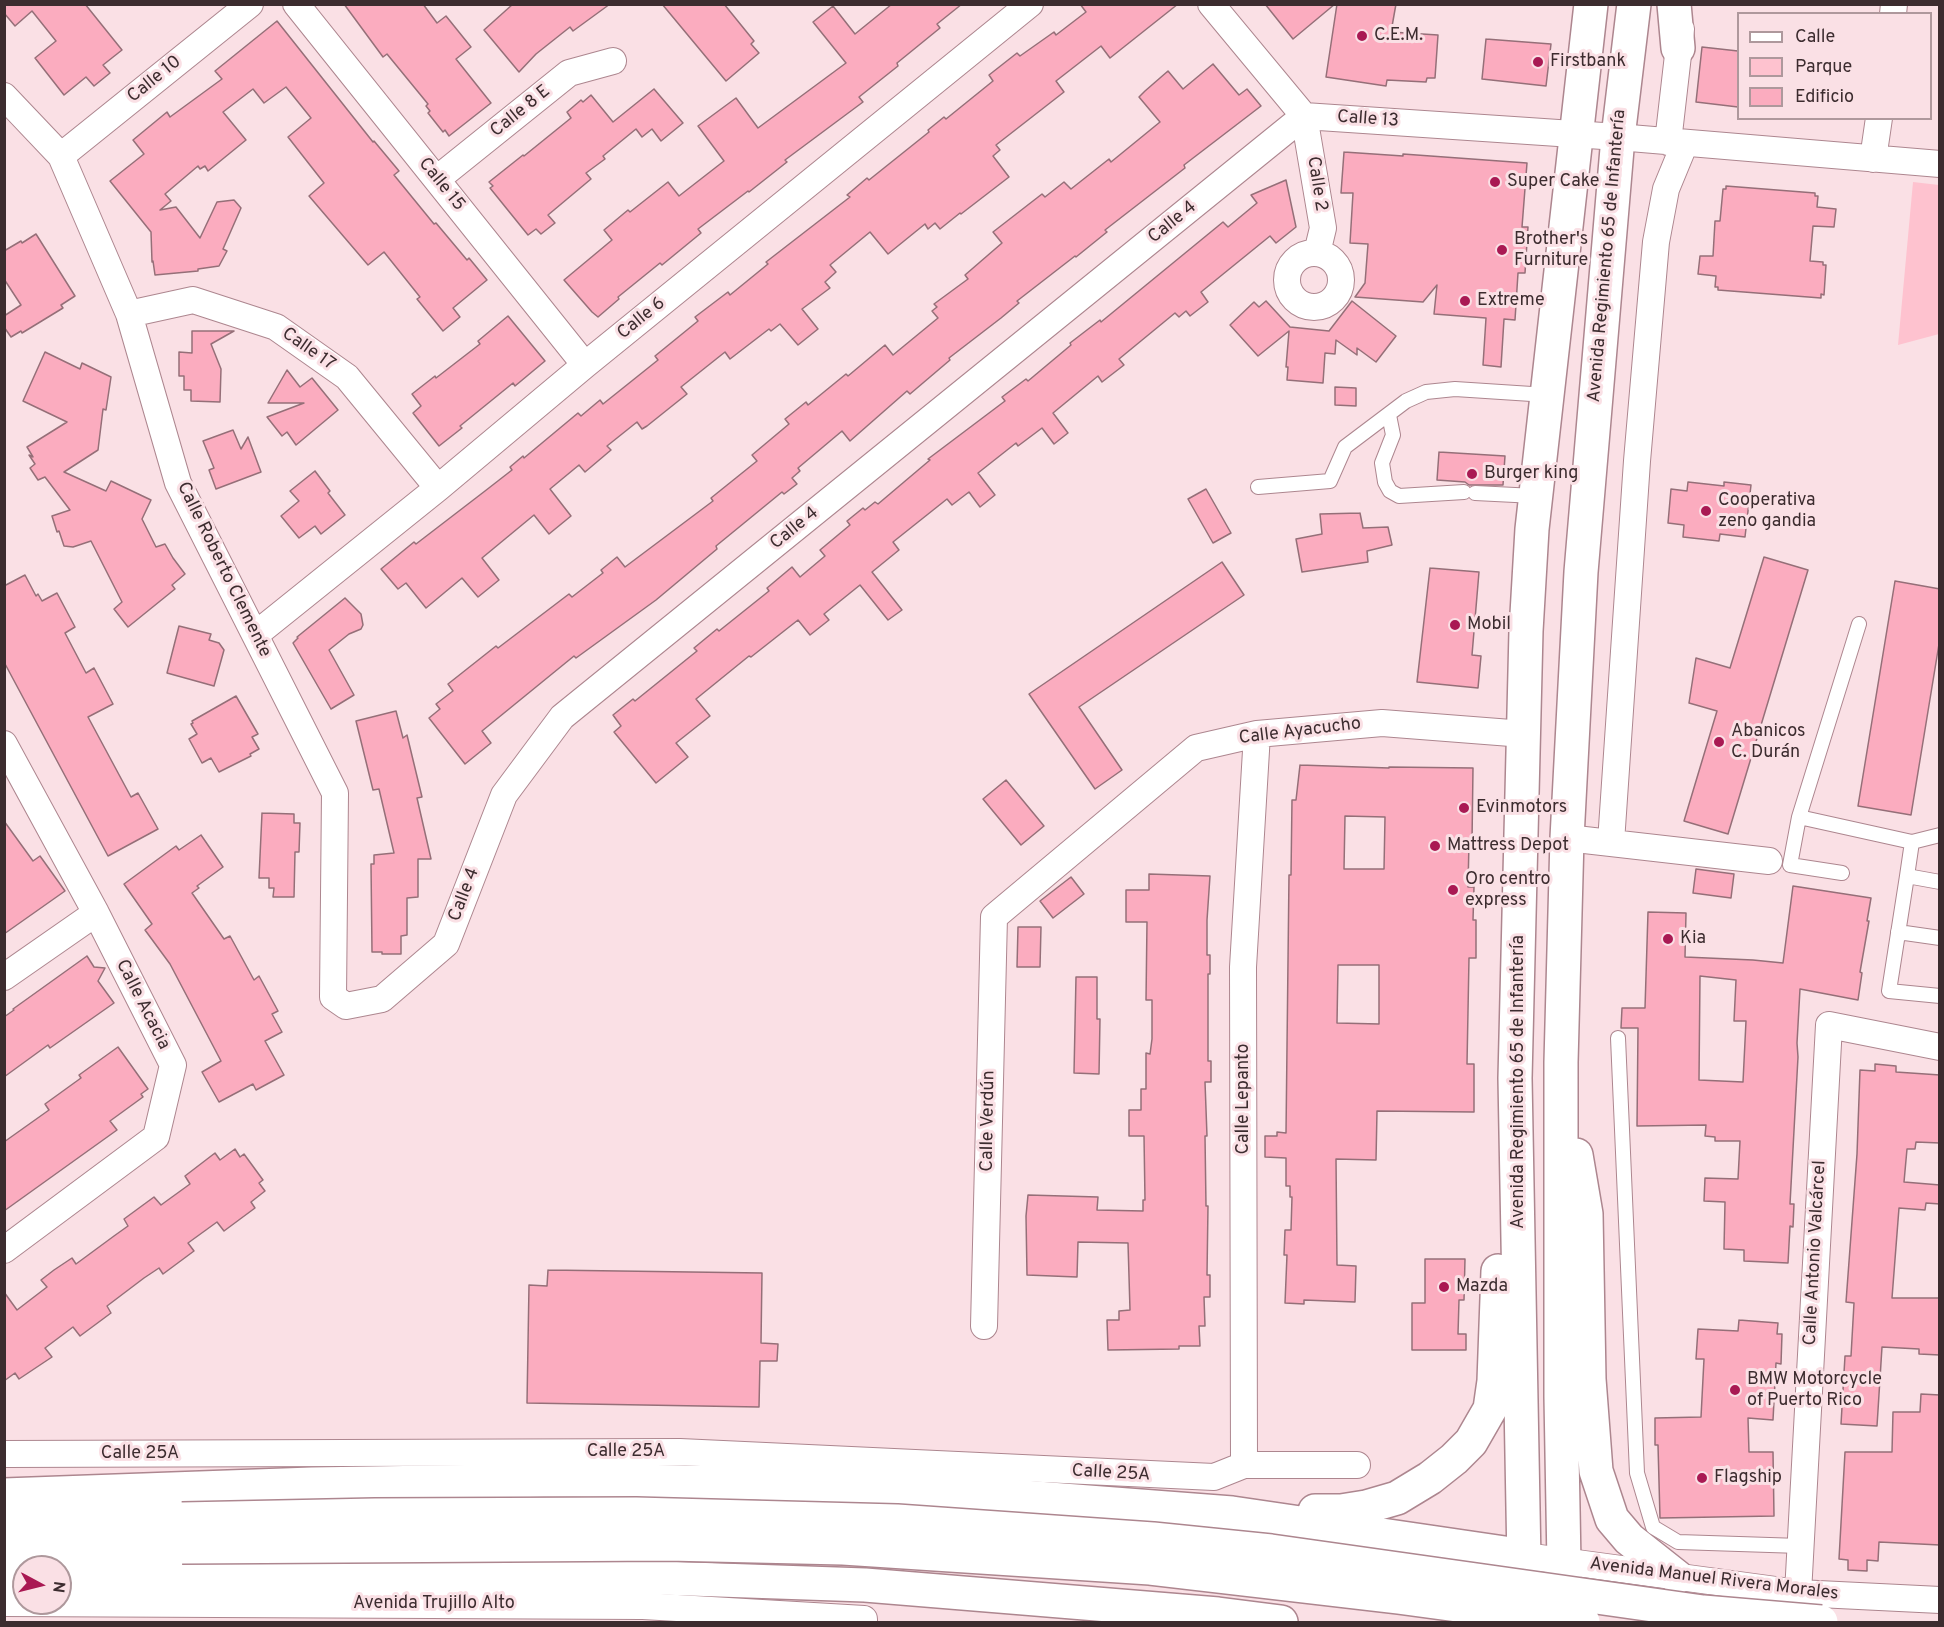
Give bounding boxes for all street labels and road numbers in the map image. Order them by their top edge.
street label: Calle 10 [124,52,186,108]
street label: Calle 8 E [487,81,555,143]
street label: Calle 13 [1336,107,1400,133]
street label: Avenida Regimiento 65 de Infantería [1584,109,1632,403]
street label: Calle 15 [413,154,469,216]
street label: Calle 2 [1301,155,1331,213]
street label: Calle 4 [1145,197,1201,249]
street label: Calle 6 [614,293,670,345]
street label: Calle 17 [277,324,339,376]
street label: Calle Roberto Clemente [171,479,275,661]
street label: Calle 4 [767,503,823,555]
street label: Calle Ayacucho [1238,714,1362,750]
street label: Calle 4 [445,865,485,925]
street label: Avenida Regimiento 65 de Infantería [1508,935,1530,1229]
street label: Calle Acacia [110,956,174,1054]
street label: Calle Lepanto [1233,1043,1255,1155]
street label: Calle Verdún [977,1070,1001,1172]
street label: Calle Antonio Valcárcel [1800,1160,1832,1346]
street label: Calle 25A [587,1441,665,1463]
street label: Calle 25A [101,1443,179,1465]
street label: Calle 25A [1071,1461,1151,1487]
street label: Avenida Manuel Rivera Morales [1588,1554,1840,1606]
street label: Avenida Trujillo Alto [353,1593,515,1615]

